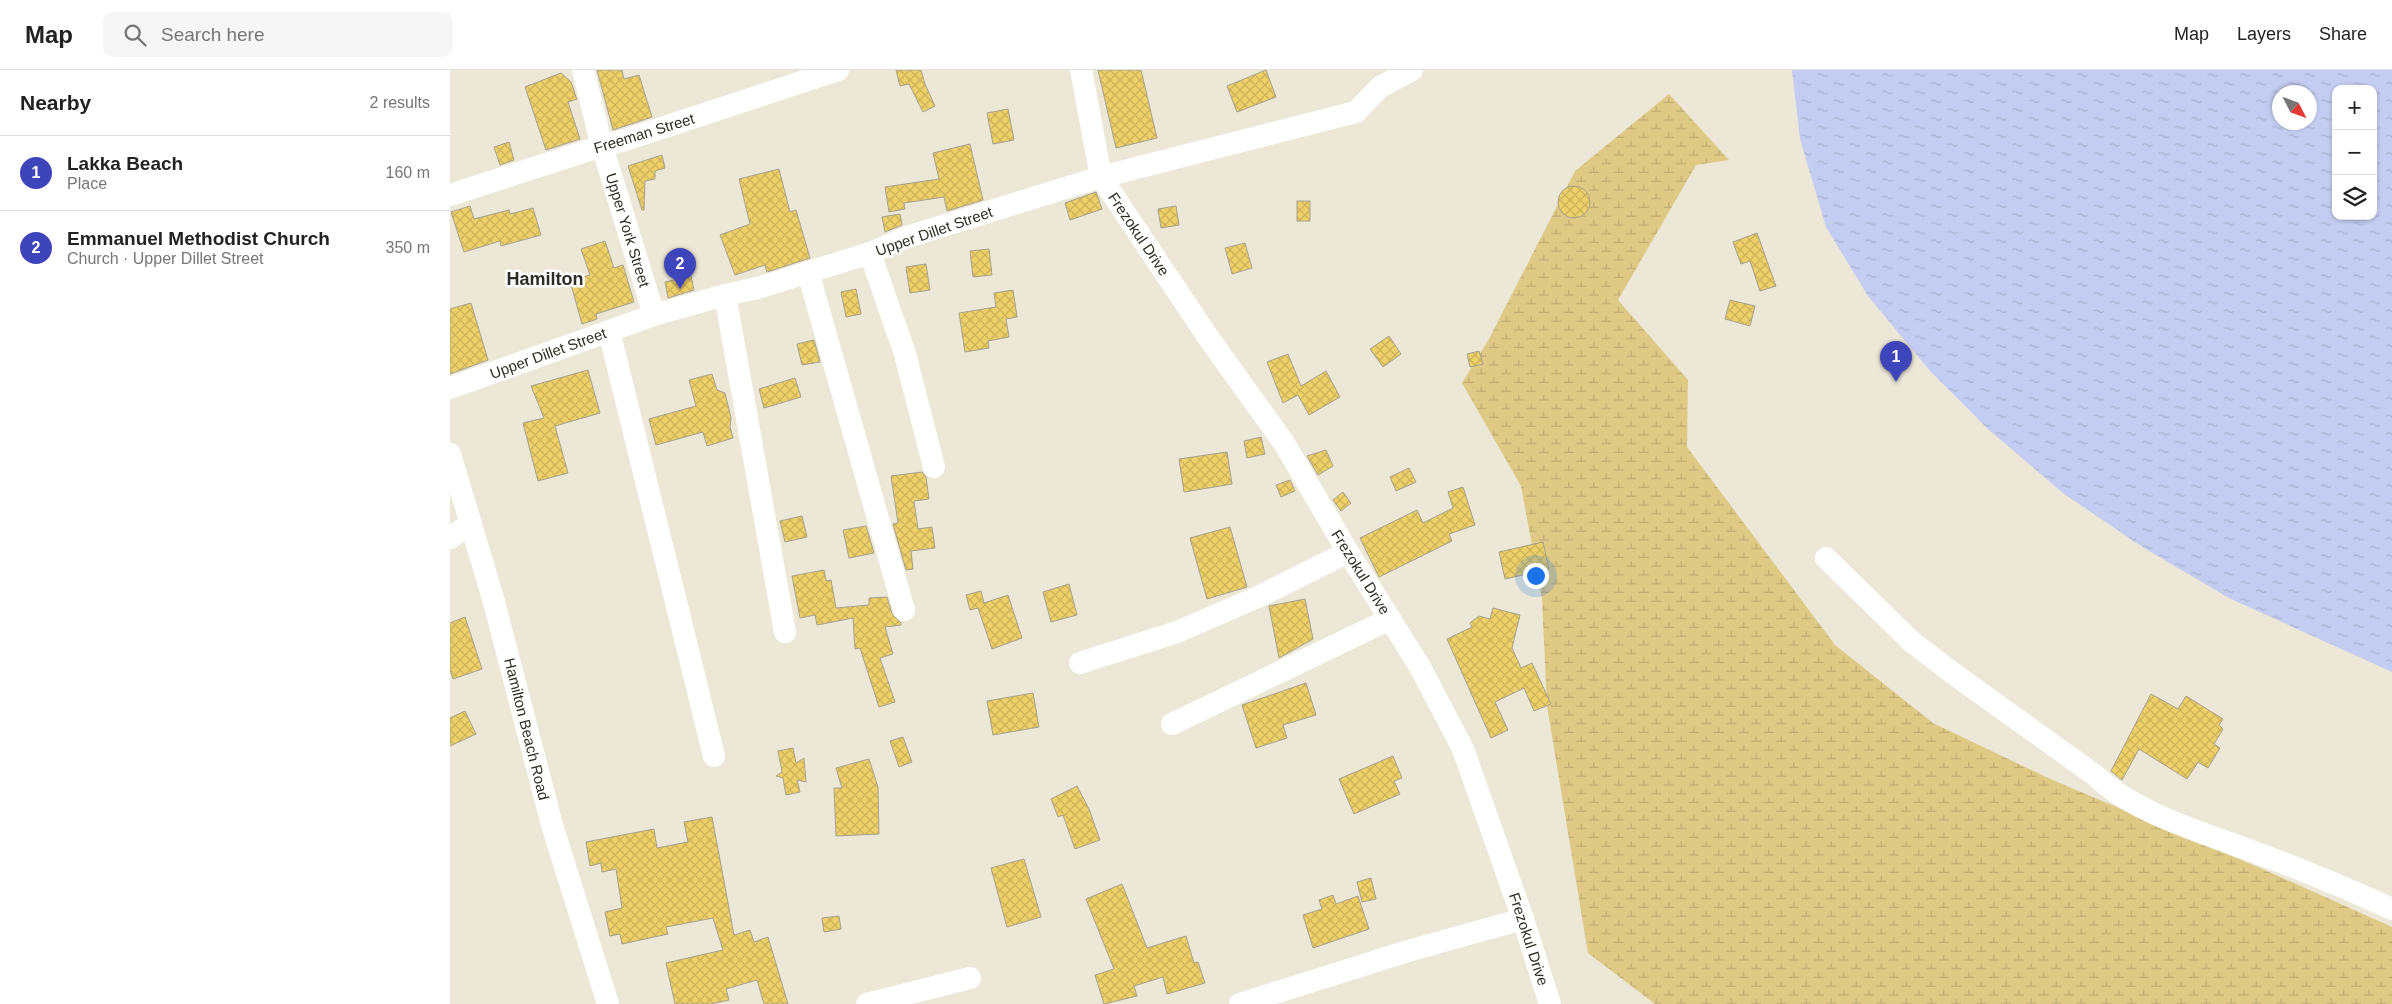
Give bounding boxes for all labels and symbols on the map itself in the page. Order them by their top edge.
north arrow [2272,85,2317,130]
street label: Freeman Street [592,109,697,156]
street label: Upper York Street [603,171,654,290]
street label: Frezokul Drive [1105,189,1173,279]
street label: Upper Dillet Street [873,203,995,259]
pin: 2 [664,248,696,289]
district label: Hamilton [506,269,584,289]
street label: Upper Dillet Street [488,324,609,382]
pin: 1 [1880,341,1912,382]
street label: Frezokul Drive [1328,526,1394,618]
your location [1523,563,1549,589]
street label: Hamilton Beach Road [501,656,553,802]
street label: Frezokul Drive [1506,890,1552,988]

